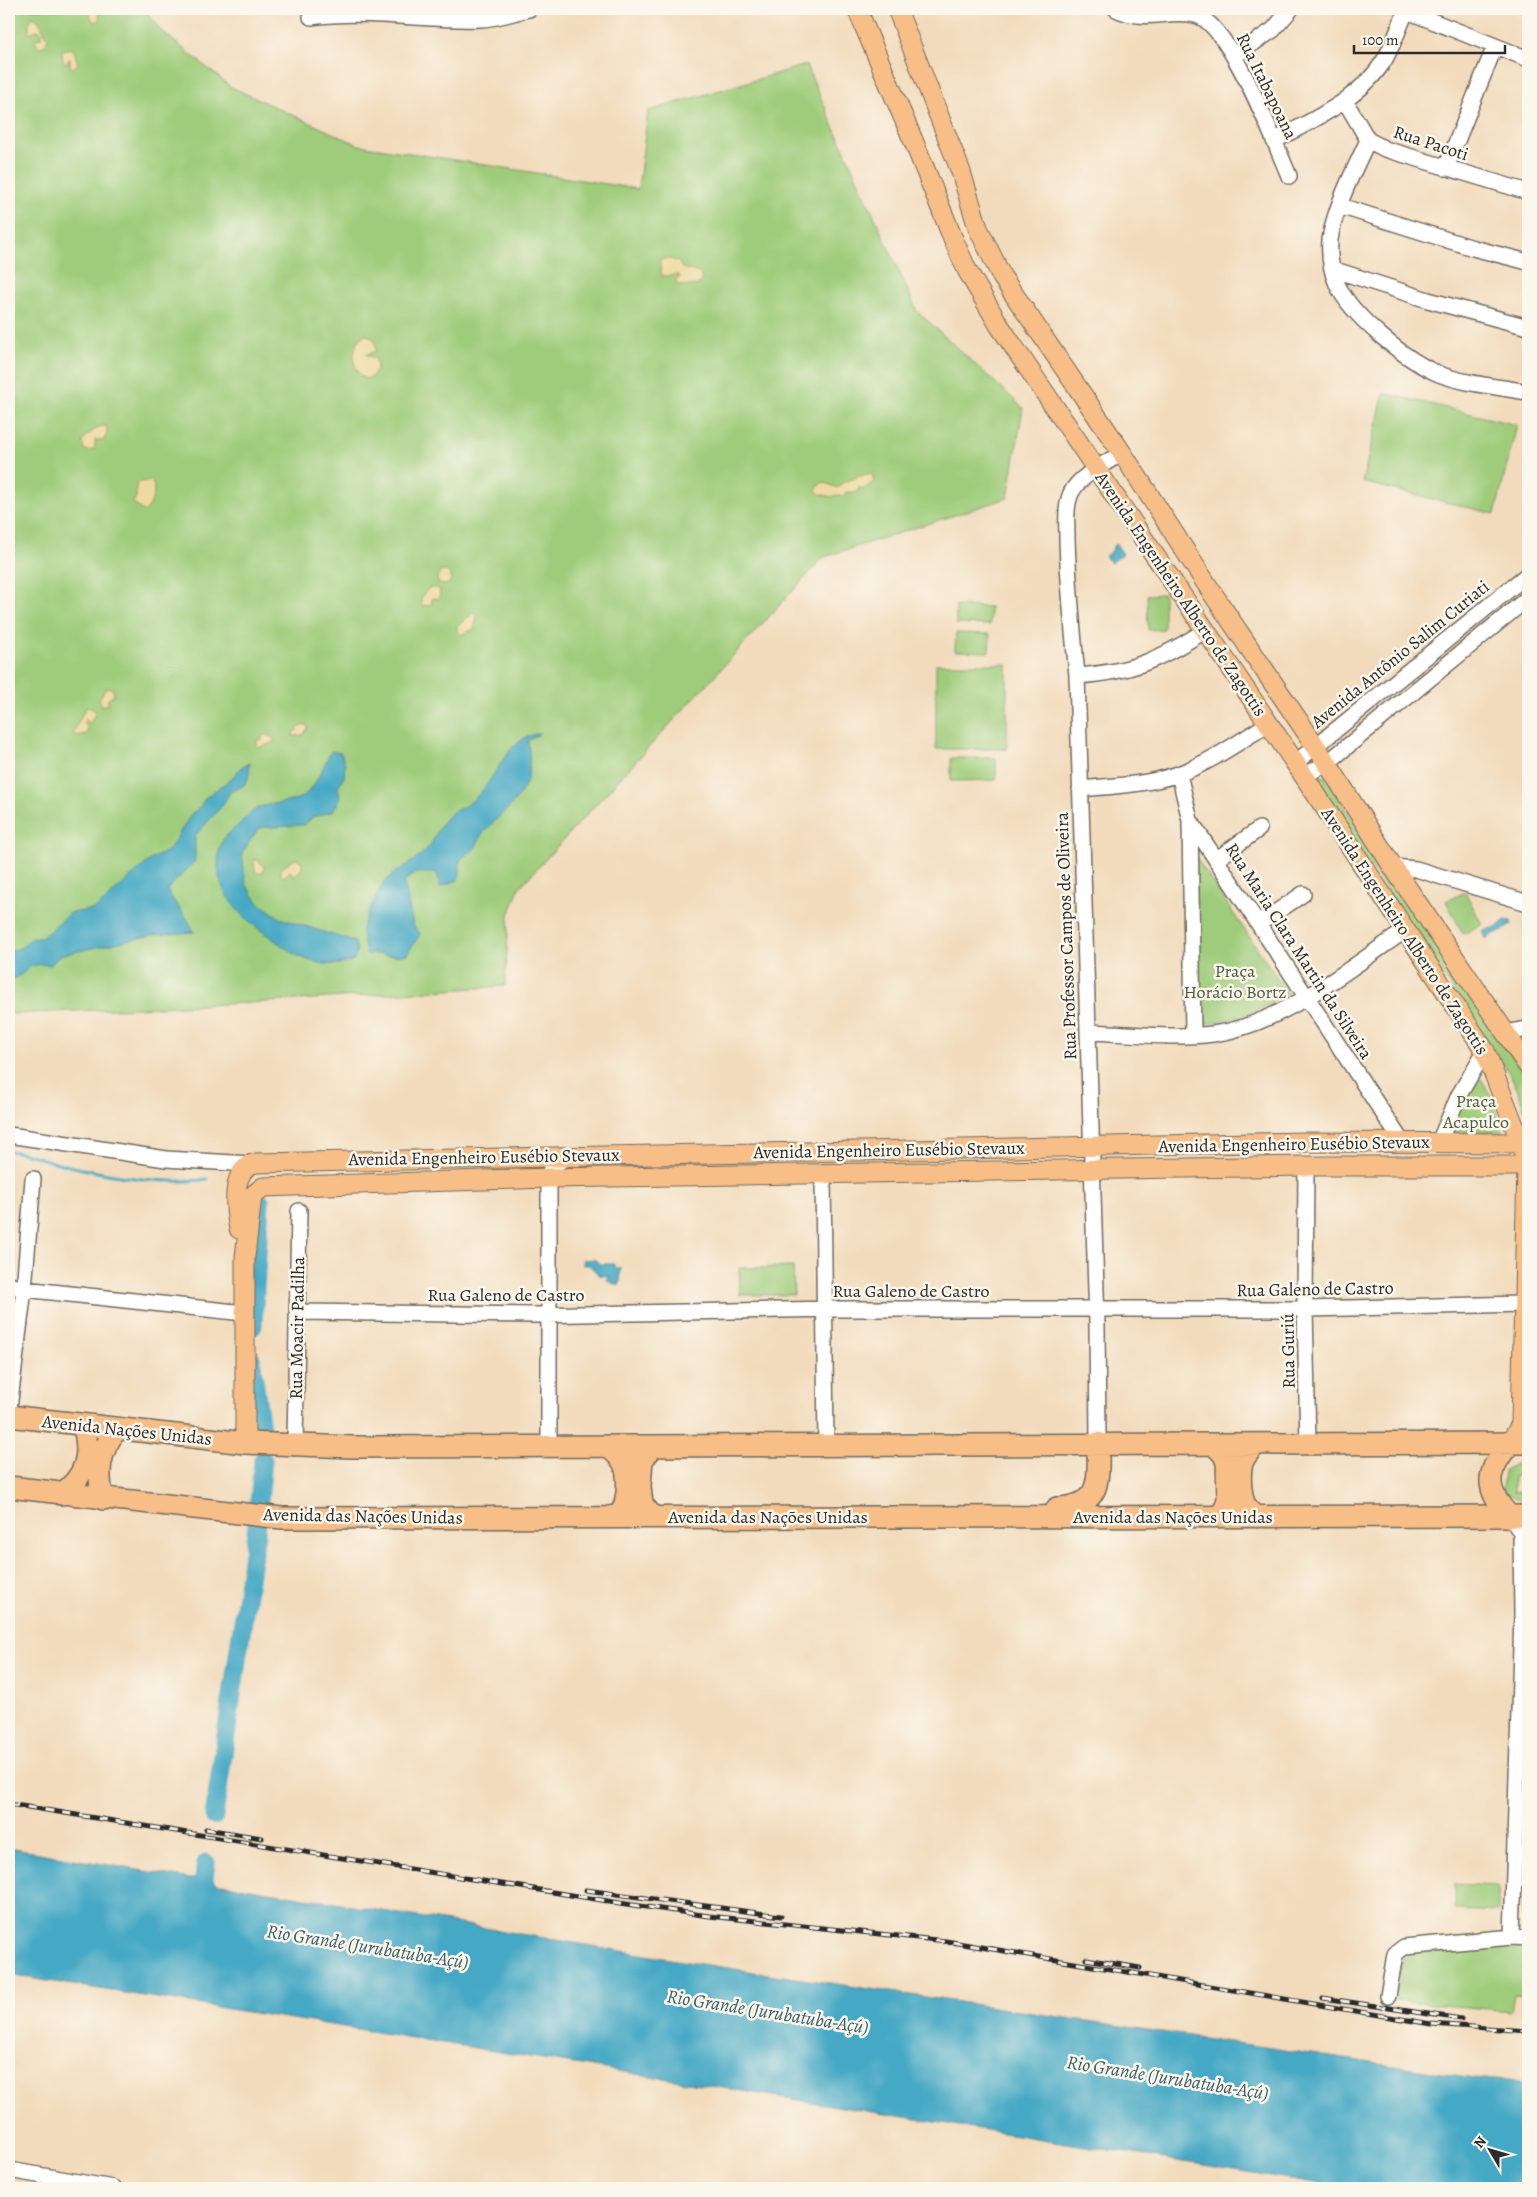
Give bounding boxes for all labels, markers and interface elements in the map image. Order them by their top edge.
scale bar [1354,22,1506,54]
street label: Rua Itabapoana [1231,29,1303,144]
text: 100 m [1362,30,1399,50]
street label: Rua Pacoti [1390,120,1472,166]
street label: Avenida Engenheiro Alberto de Zagottis [1089,466,1272,721]
street label: Avenida Antônio Salim Curiati [1305,575,1494,734]
street label: Avenida Engenheiro Alberto de Zagottis [1315,802,1494,1059]
street label: Rua Professor Campos de Oliveira [1050,811,1082,1060]
street label: Rua Maria Clara Martin da Silveira [1220,838,1378,1064]
park label: Praça Horácio Bortz [1183,959,1287,1004]
park label: Praça Acapulco [1442,1089,1509,1134]
street label: Avenida Engenheiro Eusébio Stevaux [1157,1130,1430,1158]
street label: Avenida Engenheiro Eusébio Stevaux [752,1136,1025,1164]
street label: Avenida Engenheiro Eusébio Stevaux [347,1143,620,1171]
street label: Rua Moacir Padilha [284,1256,310,1400]
street label: Rua Galeno de Castro [1236,1276,1394,1302]
street label: Rua Galeno de Castro [832,1279,990,1303]
street label: Rua Galeno de Castro [427,1283,585,1307]
street label: Rua Guriú [1275,1313,1301,1389]
street label: Avenida Nações Unidas [40,1409,213,1451]
street label: Avenida das Nações Unidas [262,1502,463,1530]
street label: Avenida das Nações Unidas [667,1505,868,1529]
street label: Avenida das Nações Unidas [1072,1505,1273,1529]
water label: Rio Grande (Jurubatuba-Açú) [265,1918,471,1976]
water label: Rio Grande (Jurubatuba-Açú) [665,1983,871,2041]
water label: Rio Grande (Jurubatuba-Açú) [1065,2049,1271,2107]
north arrow [1464,2124,1514,2174]
text: N [1470,2132,1491,2152]

